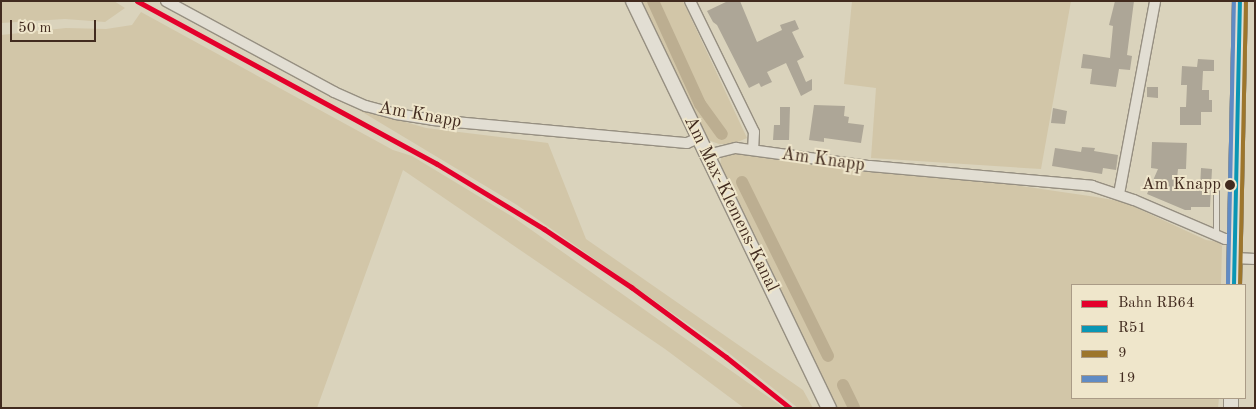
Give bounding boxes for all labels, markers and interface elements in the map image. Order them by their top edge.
scale bar [12,10,99,42]
text: 50 m [18,21,52,36]
street label: Am Knapp [377,97,463,133]
street label: Am Max-Klemens-Kanal [679,113,783,295]
street label: Am Knapp [780,143,866,177]
place label: Am Knapp [1142,175,1221,195]
marker: Am Knapp [1225,180,1235,190]
legend [1071,284,1246,399]
text: Bahn RB64 [1118,296,1195,311]
text: R51 [1118,321,1146,336]
text: 9 [1118,346,1127,361]
text: 19 [1118,371,1135,386]

